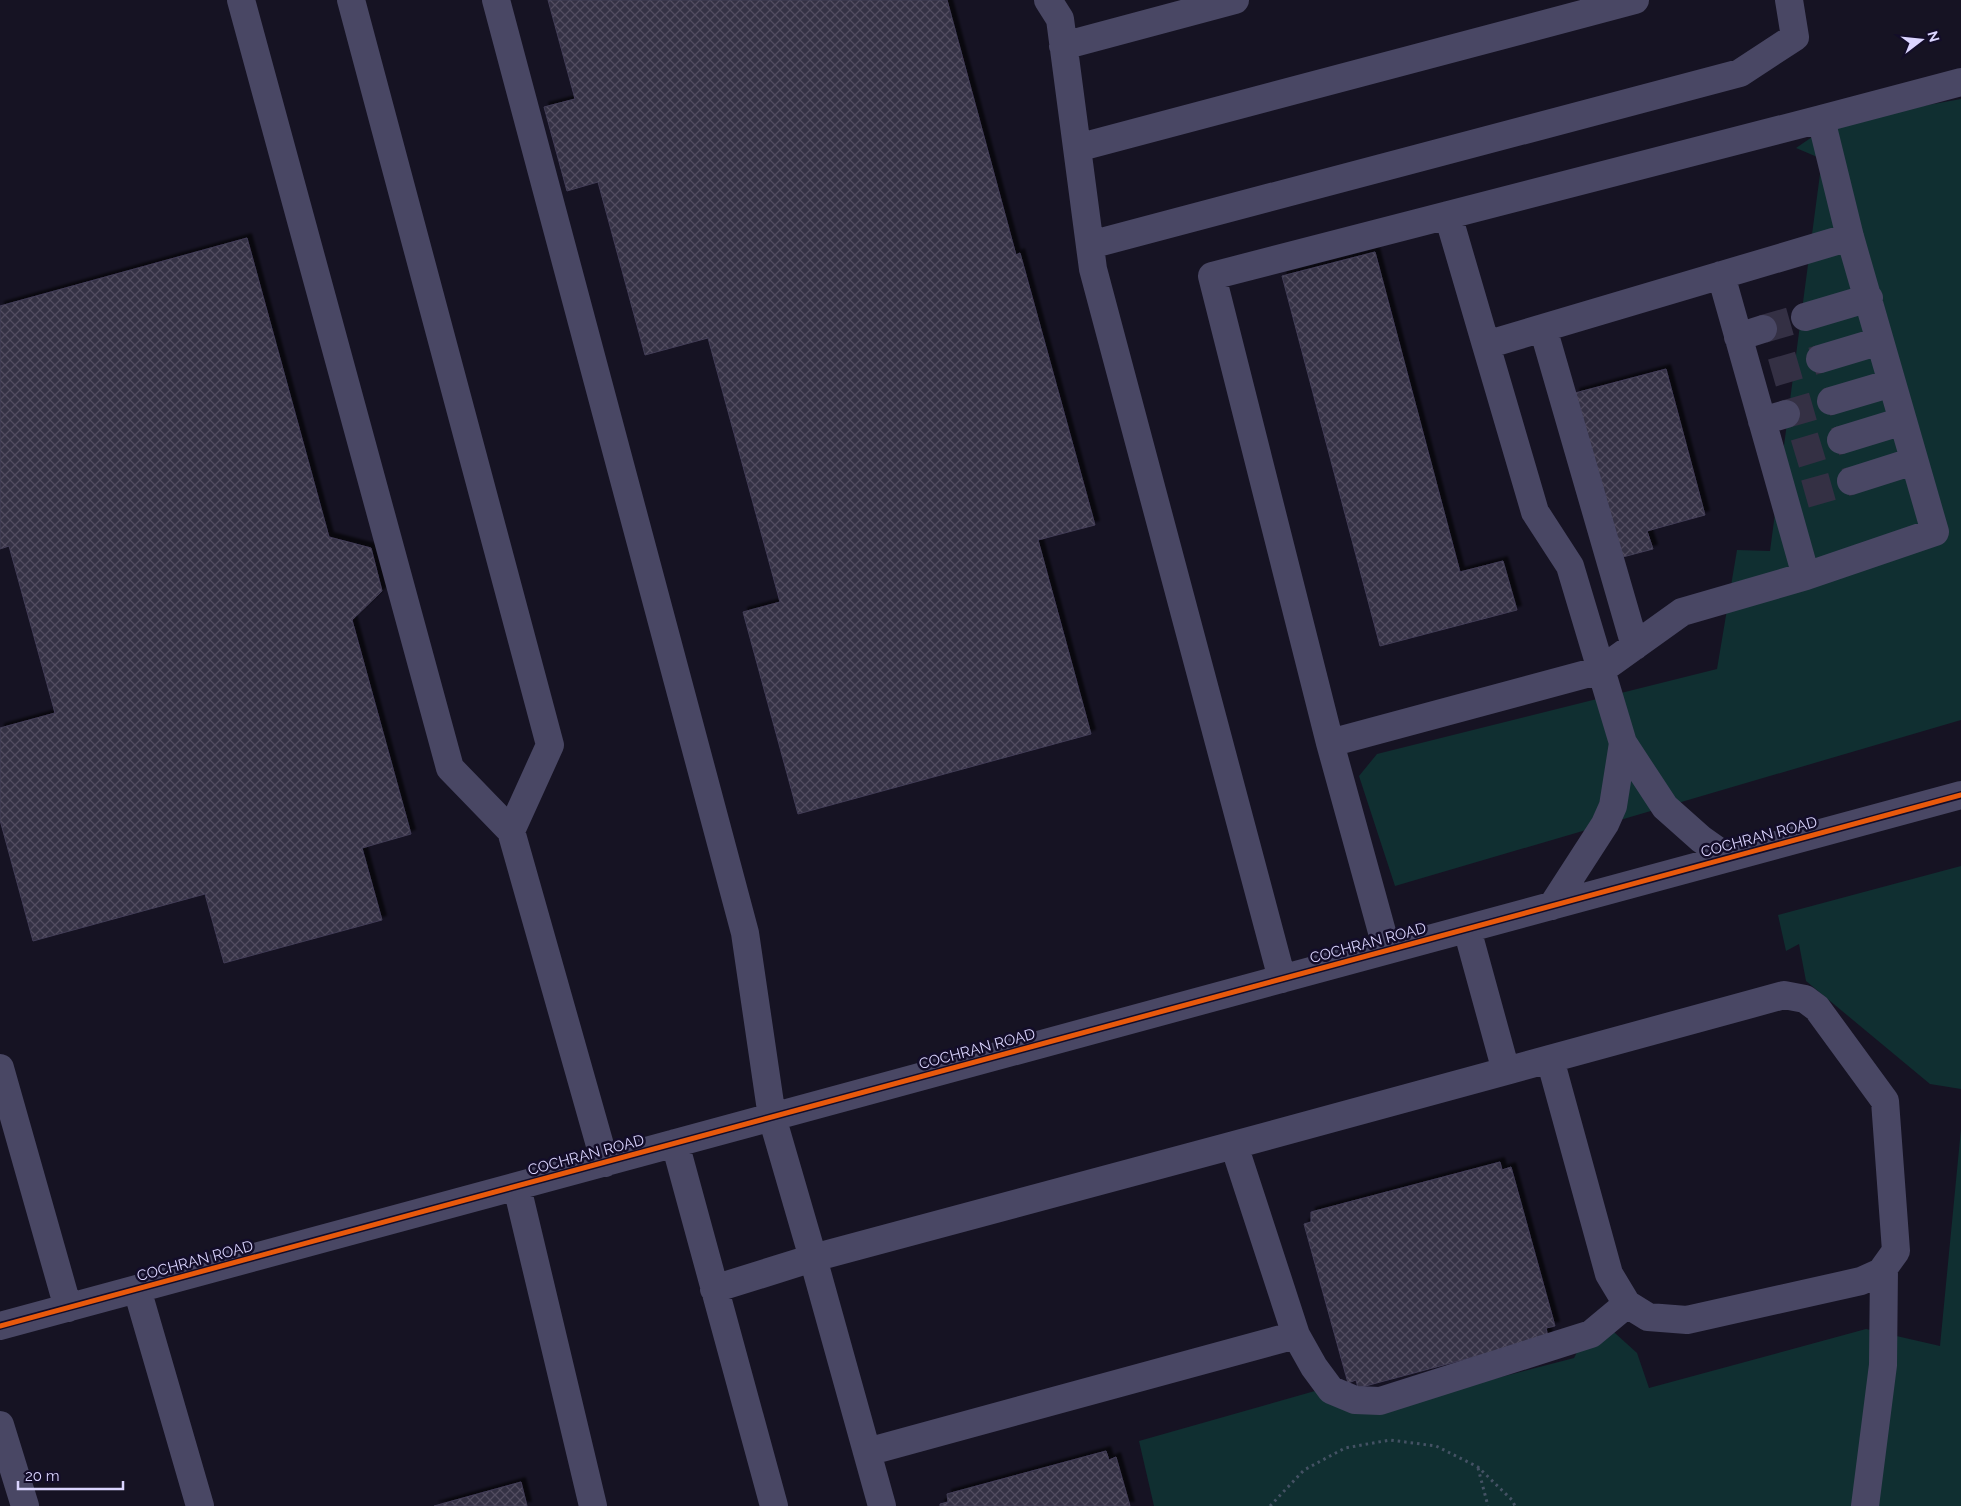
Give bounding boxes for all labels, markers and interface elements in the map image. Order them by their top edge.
north arrow [1896,15,1946,65]
text: N [1924,29,1943,44]
street label: COCHRAN ROAD [1699,813,1819,861]
street label: COCHRAN ROAD [1308,919,1428,967]
street label: COCHRAN ROAD [917,1025,1037,1073]
street label: COCHRAN ROAD [526,1131,646,1179]
street label: COCHRAN ROAD [135,1237,255,1285]
scale bar [18,1458,122,1490]
text: 20 m [25,1467,60,1485]

